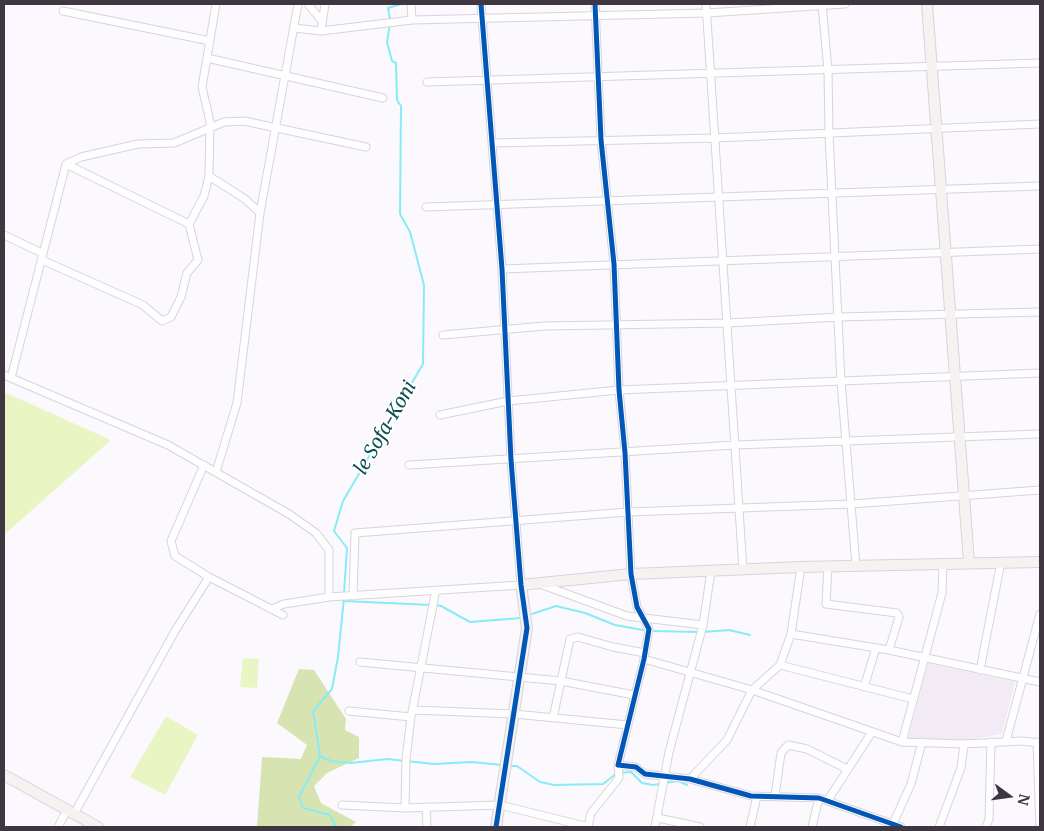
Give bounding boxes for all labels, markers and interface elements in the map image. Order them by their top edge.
water label: le Sofa-Koni [350,377,422,479]
north arrow [984,771,1034,821]
text: N [1013,792,1034,807]

